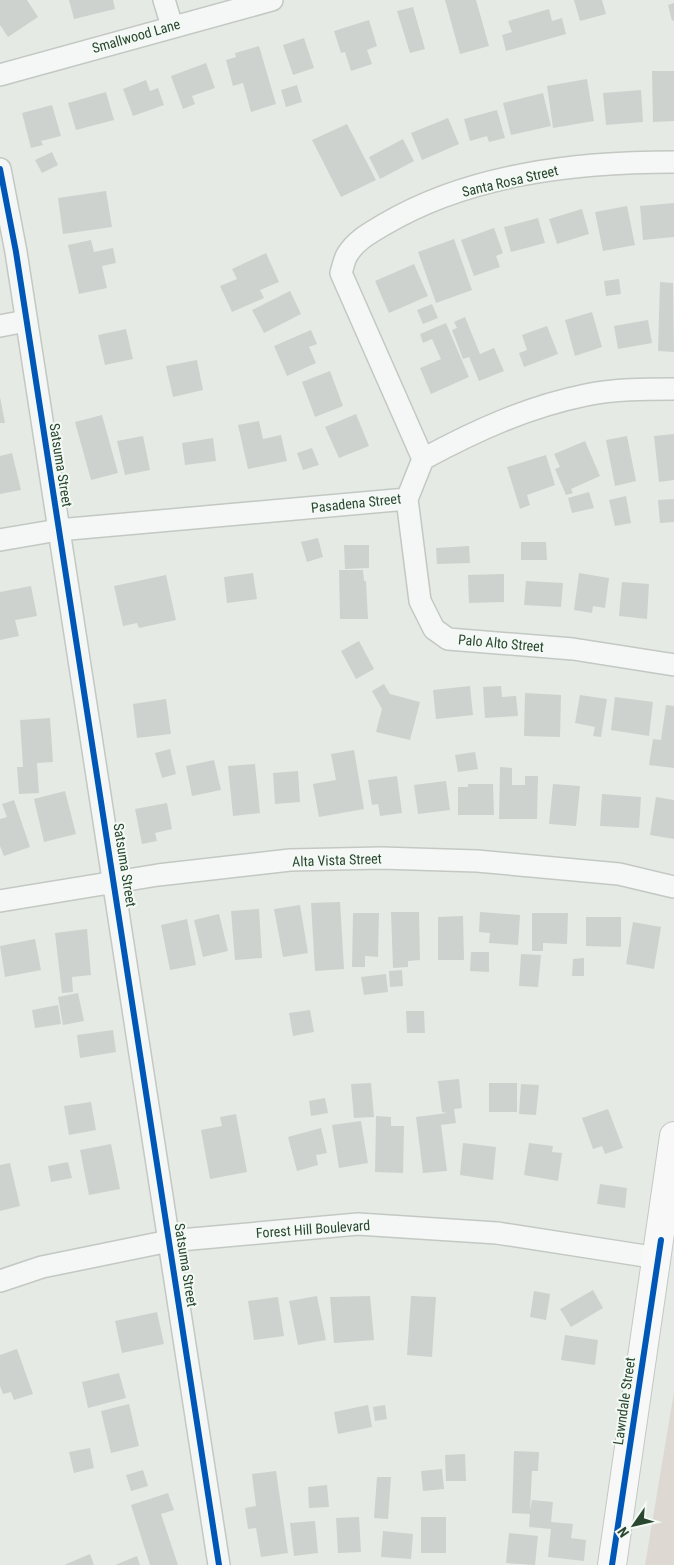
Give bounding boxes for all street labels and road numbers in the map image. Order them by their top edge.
street label: Smallwood Lane [90,16,182,56]
street label: Santa Rosa Street [460,162,560,200]
street label: Satsuma Street [46,422,76,508]
street label: Pasadena Street [310,490,402,516]
street label: Palo Alto Street [457,631,545,655]
street label: Satsuma Street [110,822,140,908]
street label: Alta Vista Street [292,850,382,870]
street label: Forest Hill Boulevard [255,1217,371,1241]
street label: Satsuma Street [171,1222,201,1308]
street label: Lawndale Street [610,1356,638,1446]

